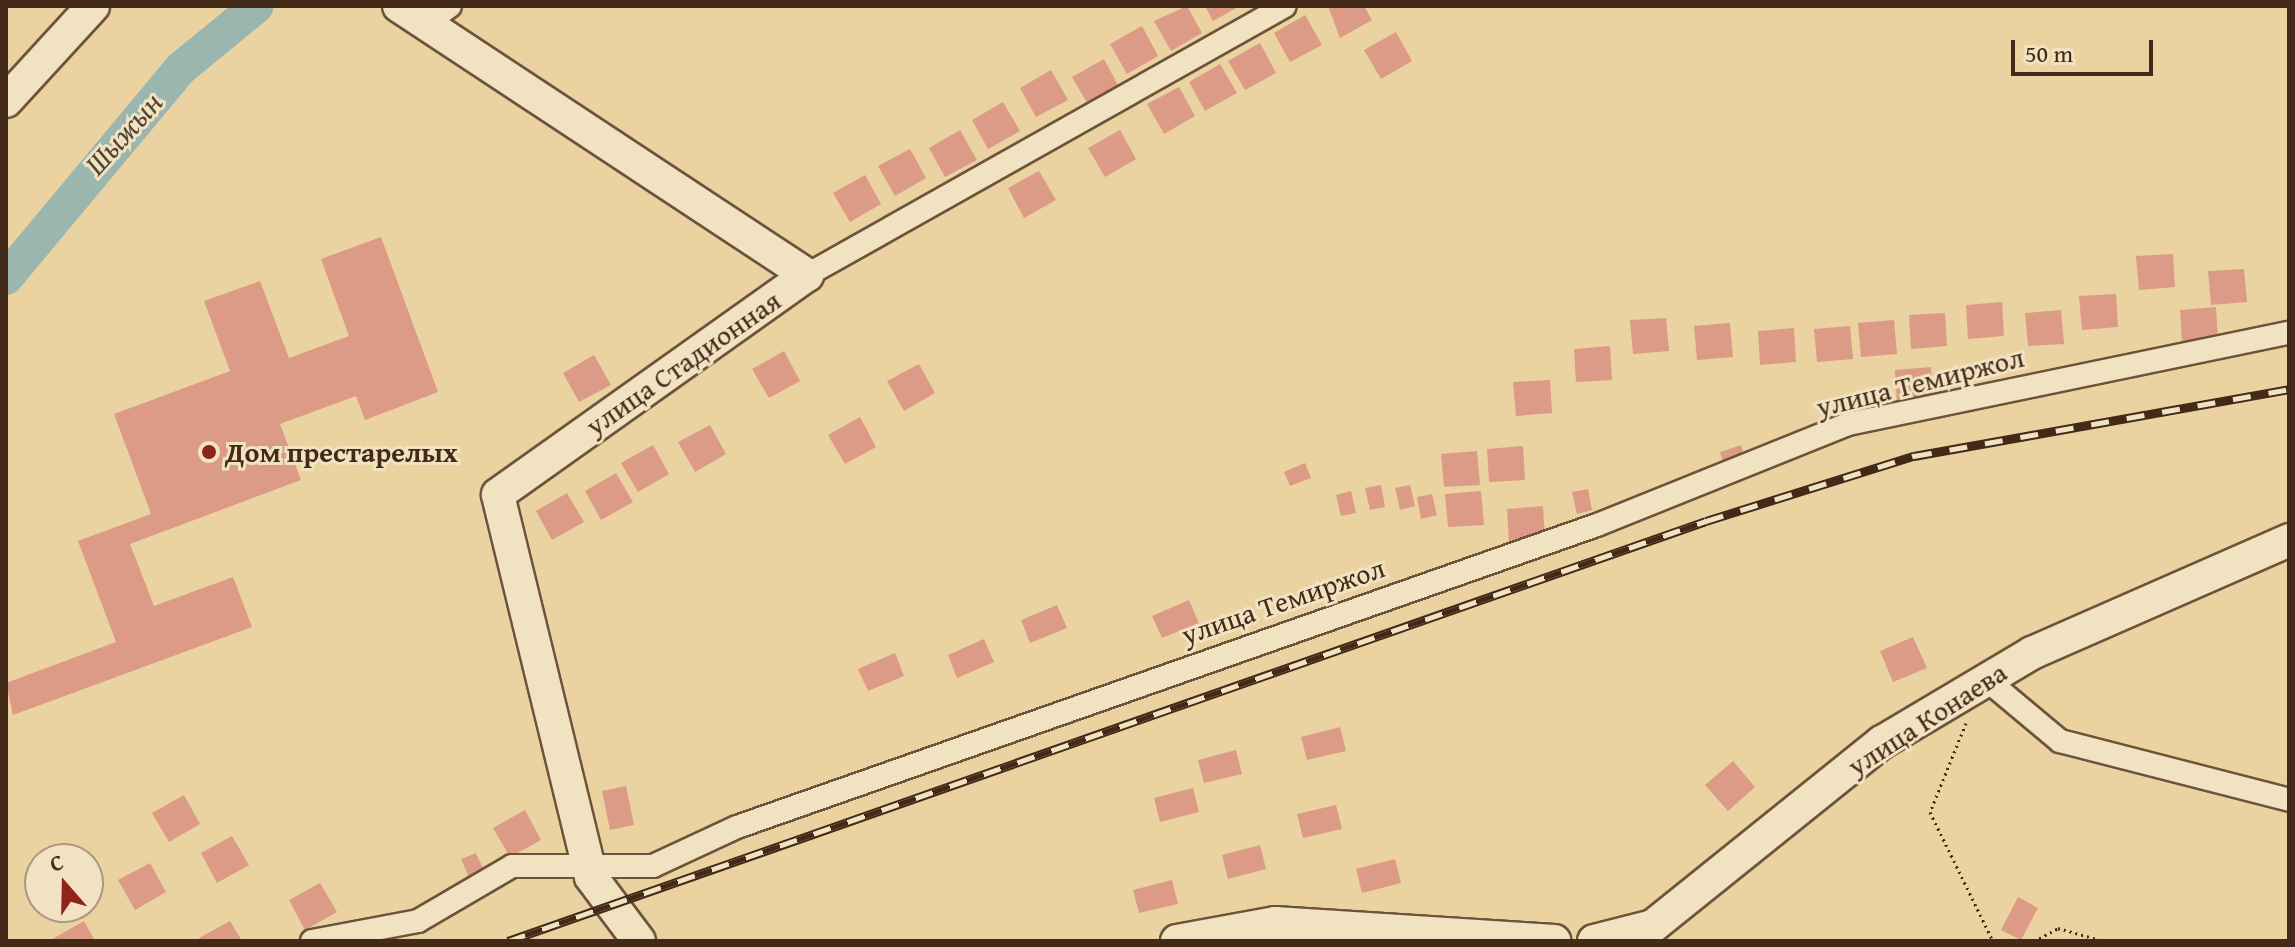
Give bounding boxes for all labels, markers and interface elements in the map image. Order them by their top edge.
scale bar [2015,24,2157,74]
text: 50 m [2025,36,2073,71]
water label: Шыжын [77,84,169,182]
street label: улица Стадионная [579,283,787,443]
street label: улица Темиржол [1813,340,2027,424]
place label: Дом престарелых [225,435,458,469]
marker: Дом престарелых [200,443,218,461]
street label: улица Темиржол [1177,551,1389,651]
street label: улица Конаева [1841,655,2013,783]
north arrow [24,843,104,923]
text: С [45,845,68,879]

